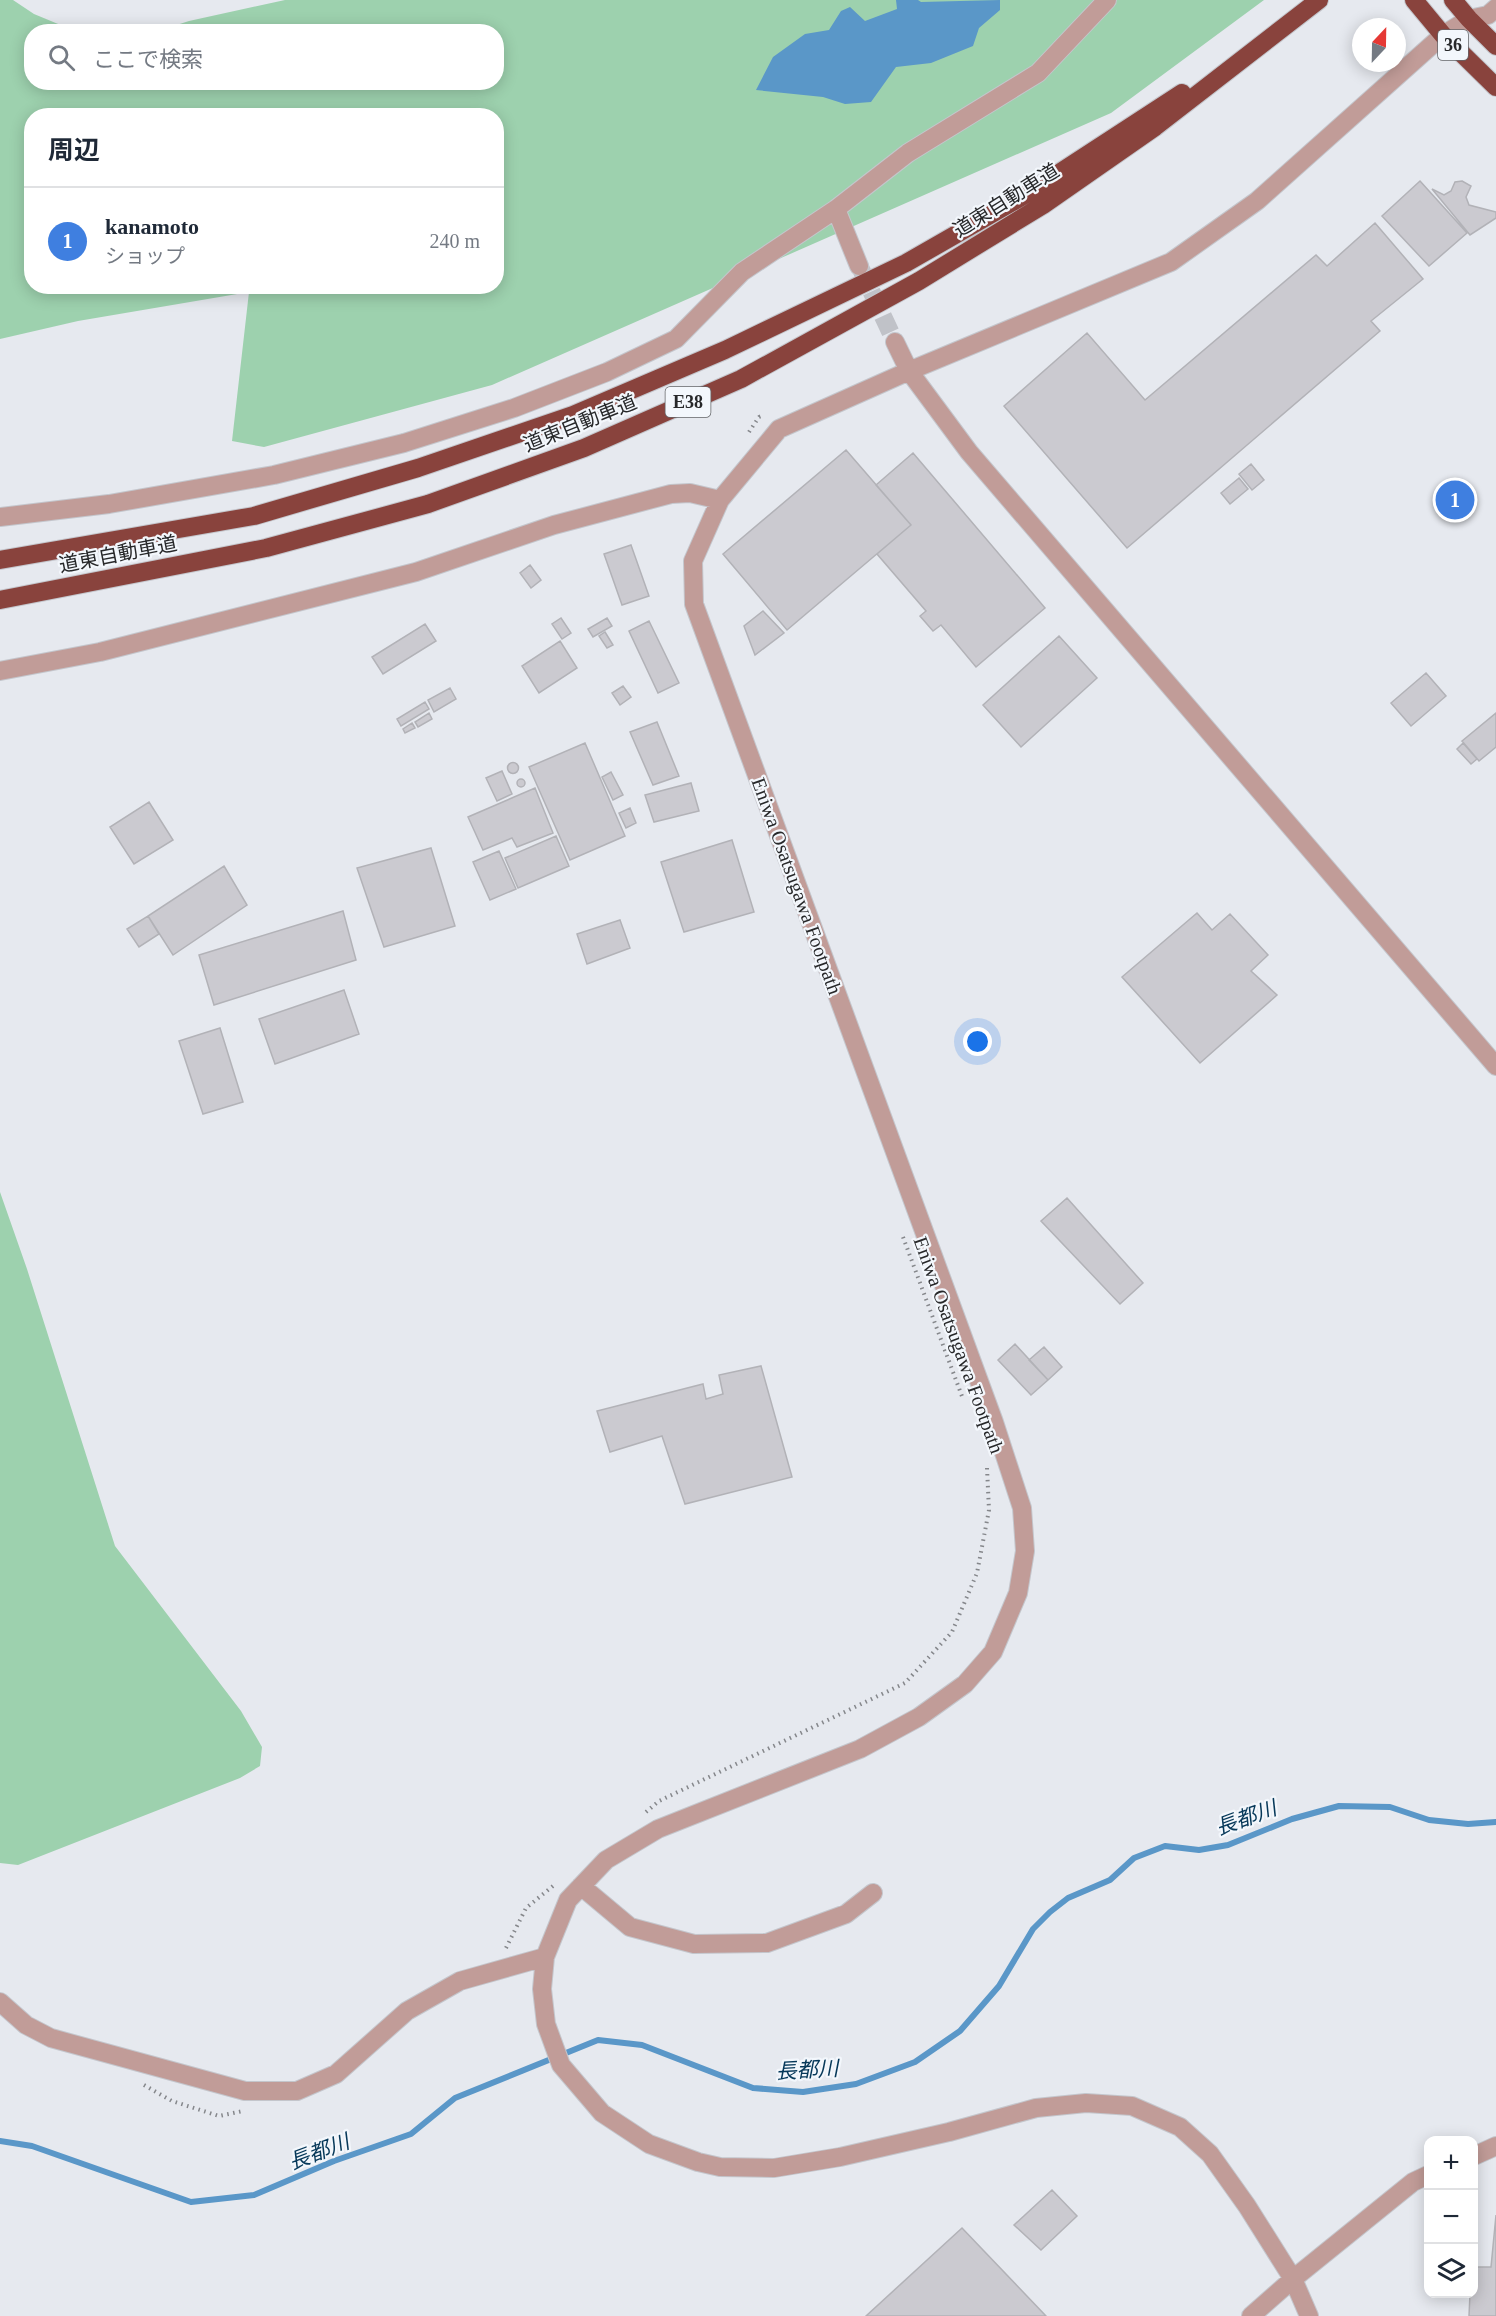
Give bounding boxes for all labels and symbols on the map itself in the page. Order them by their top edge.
north arrow [1352,18,1406,72]
road number: 36 [1438,30,1468,60]
street label: 道東自動車道 [949,159,1063,241]
road number: E38 [666,387,710,417]
street label: 道東自動車道 [520,390,640,456]
pin: 1 [1436,478,1474,522]
street label: 道東自動車道 [57,532,179,576]
street label: Eniwa Osatsugawa Footpath [747,775,846,998]
your location [963,1027,992,1056]
street label: Eniwa Osatsugawa Footpath [909,1234,1008,1457]
water label: 長都川 [1212,1795,1282,1840]
water label: 長都川 [775,2056,841,2084]
water label: 長都川 [285,2129,355,2174]

